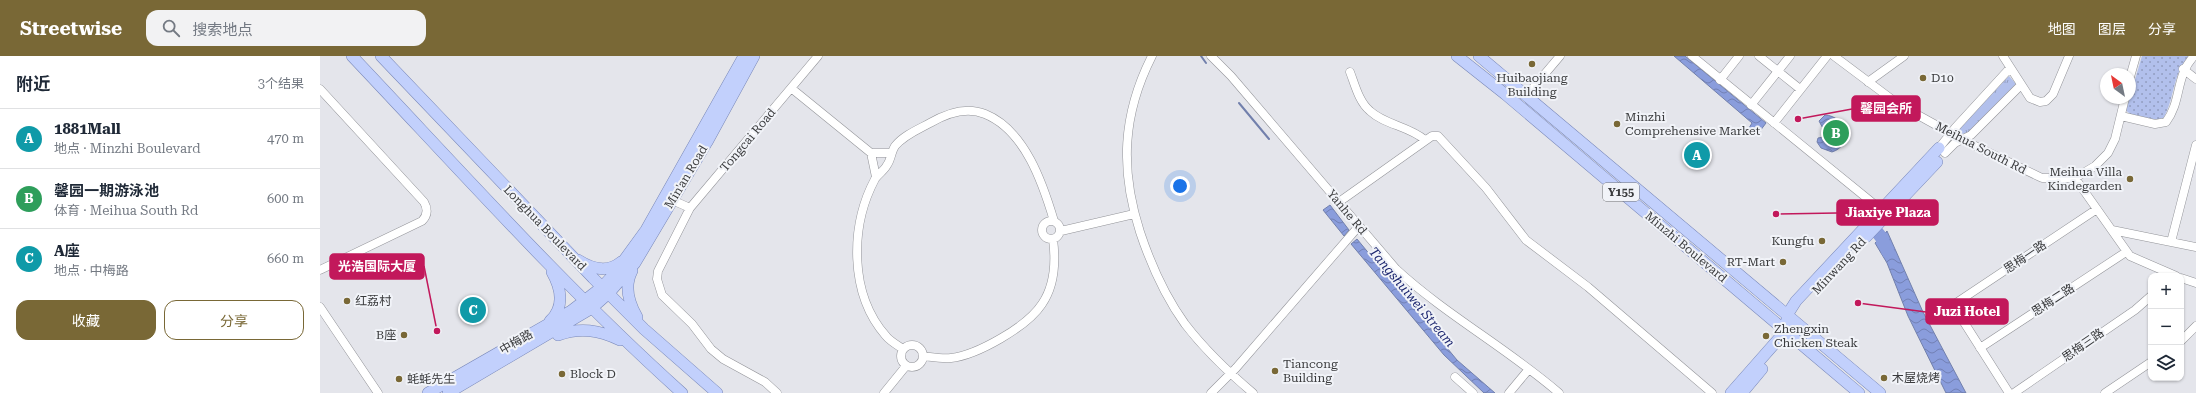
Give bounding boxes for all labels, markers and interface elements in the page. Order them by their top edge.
search box [146,10,426,46]
text: Streetwise [20,17,122,40]
icon: search [160,17,182,39]
text: 搜索地点 [192,21,252,39]
text: 地图 [2048,21,2076,37]
text: 图层 [2098,21,2126,37]
text: 分享 [2148,21,2176,37]
marker: Huibaojiang Building [1527,59,1537,69]
north arrow [2100,68,2136,104]
place label: Huibaojiang Building [1496,71,1568,99]
place label: D10 [1931,71,1954,85]
marker: D10 [1918,73,1928,83]
text: 附近 [16,74,50,94]
text: 3个结果 [258,76,304,91]
callout: 馨园会所 [1852,96,1920,121]
text: 馨园会所 [1860,101,1912,116]
street label: Tongcai Road [717,105,779,175]
place label: Minzhi Comprehensive Market [1625,110,1761,138]
pin: B [1823,118,1849,148]
marker: Minzhi Comprehensive Market [1612,119,1622,129]
street label: Meihua South Rd [1933,119,2029,177]
text: 1881Mall [54,120,121,138]
text: A [24,131,34,146]
text: 470 m [267,131,304,146]
pin: A [1684,140,1710,170]
text: 地点 · Minzhi Boulevard [54,141,200,156]
street label: Min'an Road [662,143,711,211]
place label: Meihua Villa Kindegarden [2048,165,2122,193]
marker: Meihua Villa Kindegarden [2125,174,2135,184]
your location [1170,176,1190,196]
text: 馨园一期游泳池 [54,182,159,200]
street label: Longhua Boulevard [501,183,589,274]
road number: Y155 [1603,183,1639,201]
street label: Yanhe Rd [1324,187,1370,238]
text: B [24,191,34,206]
text: 600 m [267,191,304,206]
callout: Jiaxiye Plaza [1837,200,1938,225]
text: 体育 · Meihua South Rd [54,203,198,218]
text: Jiaxiye Plaza [1845,205,1931,220]
street label: Minzhi Boulevard [1642,209,1730,285]
place label: Kungfu [1771,234,1815,248]
street label: Minwang Rd [1809,234,1869,297]
marker: Kungfu [1817,236,1827,246]
street label: 思梅一路 [2001,238,2049,276]
text: A座 [54,242,80,260]
water label: Tangshuiwei Stream [1366,244,1458,350]
text: C [24,251,34,266]
text: 660 m [267,251,304,266]
callout: 光浩国际大厦 [330,254,424,279]
place label: RT-Mart [1727,255,1776,269]
marker: RT-Mart [1778,257,1788,267]
text: 光浩国际大厦 [338,259,416,274]
text: 地点 · 中梅路 [54,263,129,278]
map controls [2148,273,2184,381]
button: + [2148,273,2184,309]
street label: 思梅二路 [2029,281,2077,319]
place label: 红荔村 [355,294,392,308]
pin: C [460,295,486,325]
marker: 红荔村 [342,296,352,306]
callout: Juzi Hotel [1926,299,2008,324]
button: 收藏 [16,300,156,340]
button: 分享 [164,300,304,340]
text: Juzi Hotel [1934,304,2001,319]
button: − [2148,309,2184,345]
place label: Zhengxin Chicken Steak [1774,322,1858,350]
street label: 思梅三路 [2059,325,2107,365]
street label: 中梅路 [497,327,535,357]
place label: B座 [376,328,396,342]
marker: B座 [399,330,409,340]
marker: Zhengxin Chicken Steak [1761,331,1771,341]
button: layers [2148,345,2184,381]
place label: Tiancong Building [1283,357,1338,385]
marker: Tiancong Building [1270,366,1280,376]
place label: Block D [570,367,616,381]
marker: Block D [557,369,567,379]
place label: 木屋烧烤 [1892,371,1940,385]
place label: 蚝蚝先生 [407,372,455,386]
marker: 木屋烧烤 [1879,373,1889,383]
marker: 蚝蚝先生 [394,374,404,384]

